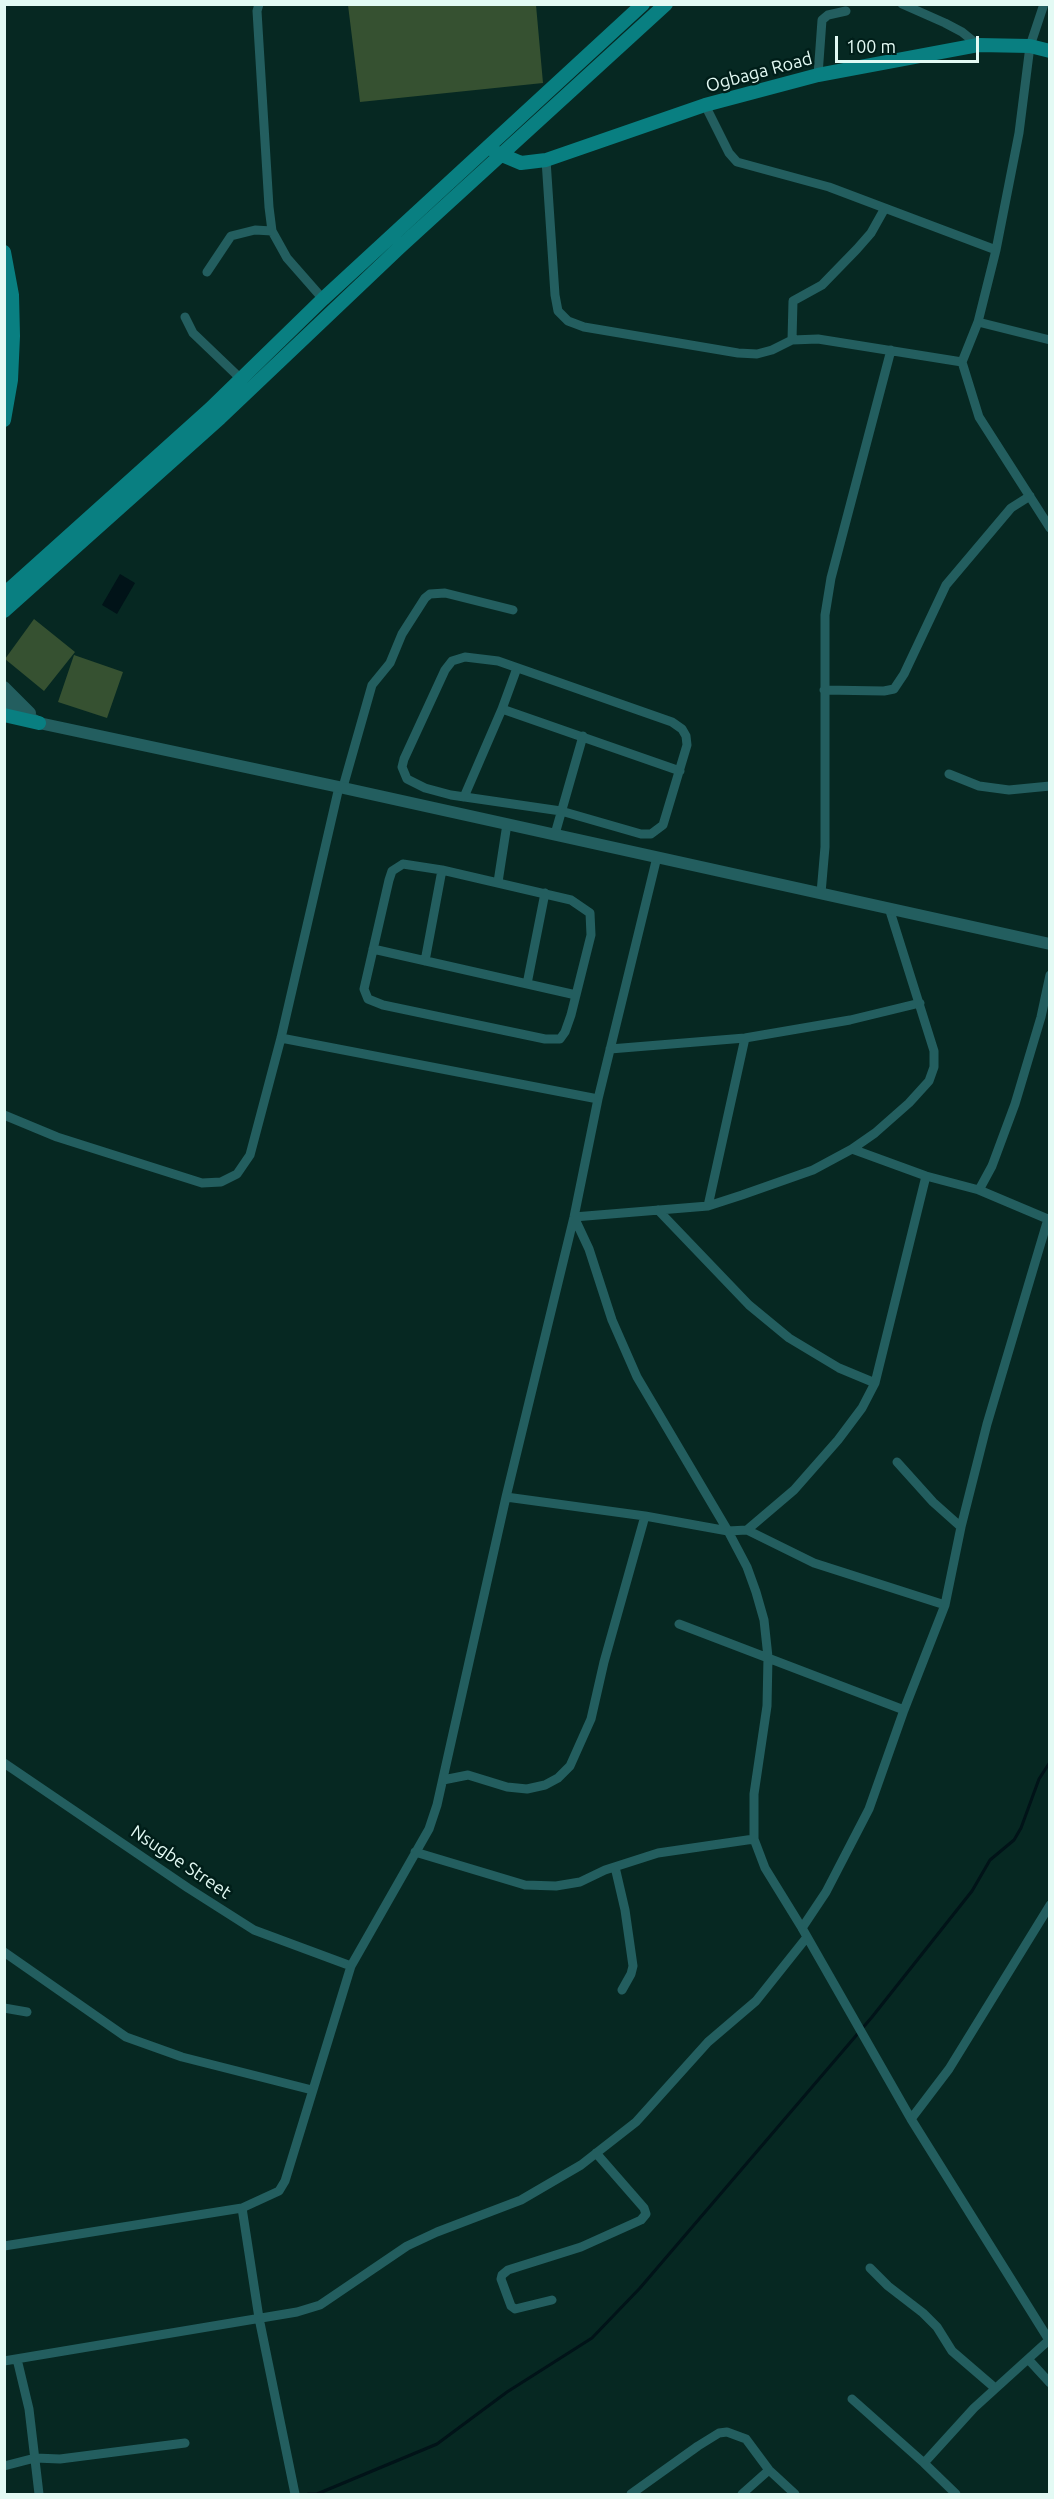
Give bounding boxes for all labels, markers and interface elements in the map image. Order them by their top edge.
scale bar [838,24,982,62]
text: 100 m [846,36,896,56]
street label: Ogbaga Road [703,47,815,97]
street label: Nsugbe Street [127,1821,235,1903]

